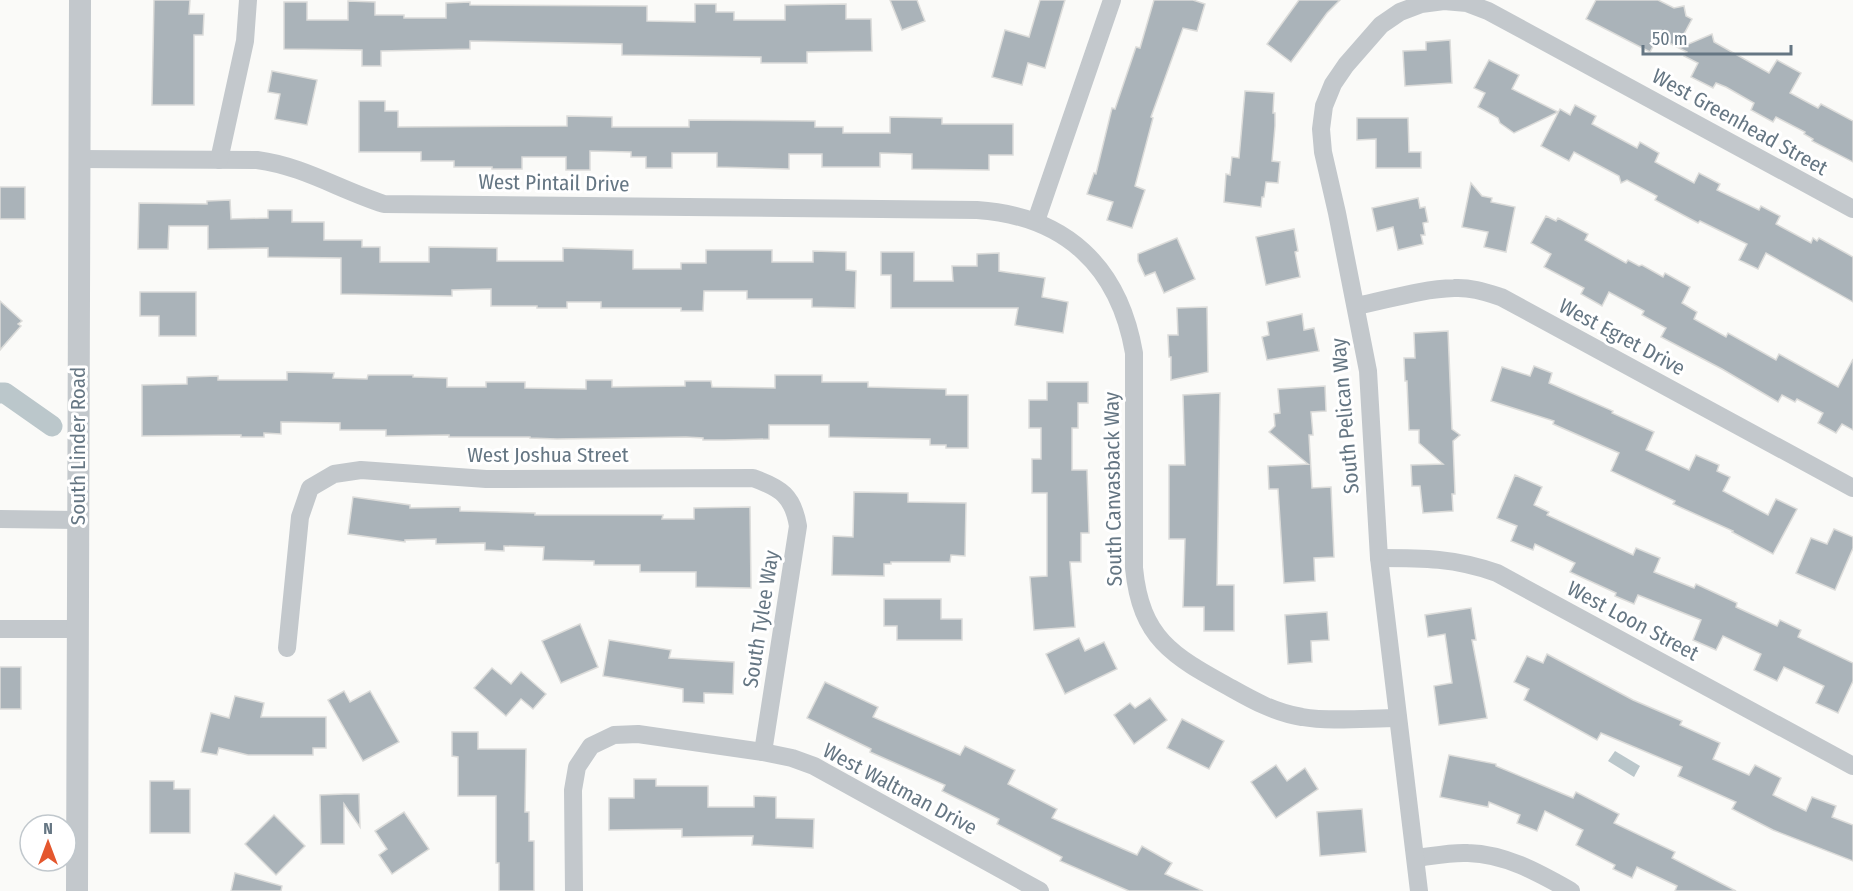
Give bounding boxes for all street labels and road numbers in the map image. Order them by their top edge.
street label: West Greenhead Street [1648,63,1832,181]
street label: West Pintail Drive [478,169,630,197]
street label: West Egret Drive [1554,293,1690,381]
street label: South Pelican Way [1325,336,1365,495]
street label: South Linder Road [65,367,91,525]
street label: South Canvasback Way [1098,391,1128,587]
street label: West Joshua Street [467,442,629,468]
street label: South Tylee Way [737,548,785,690]
street label: West Loon Street [1563,575,1703,667]
street label: West Waltman Drive [818,737,982,841]

